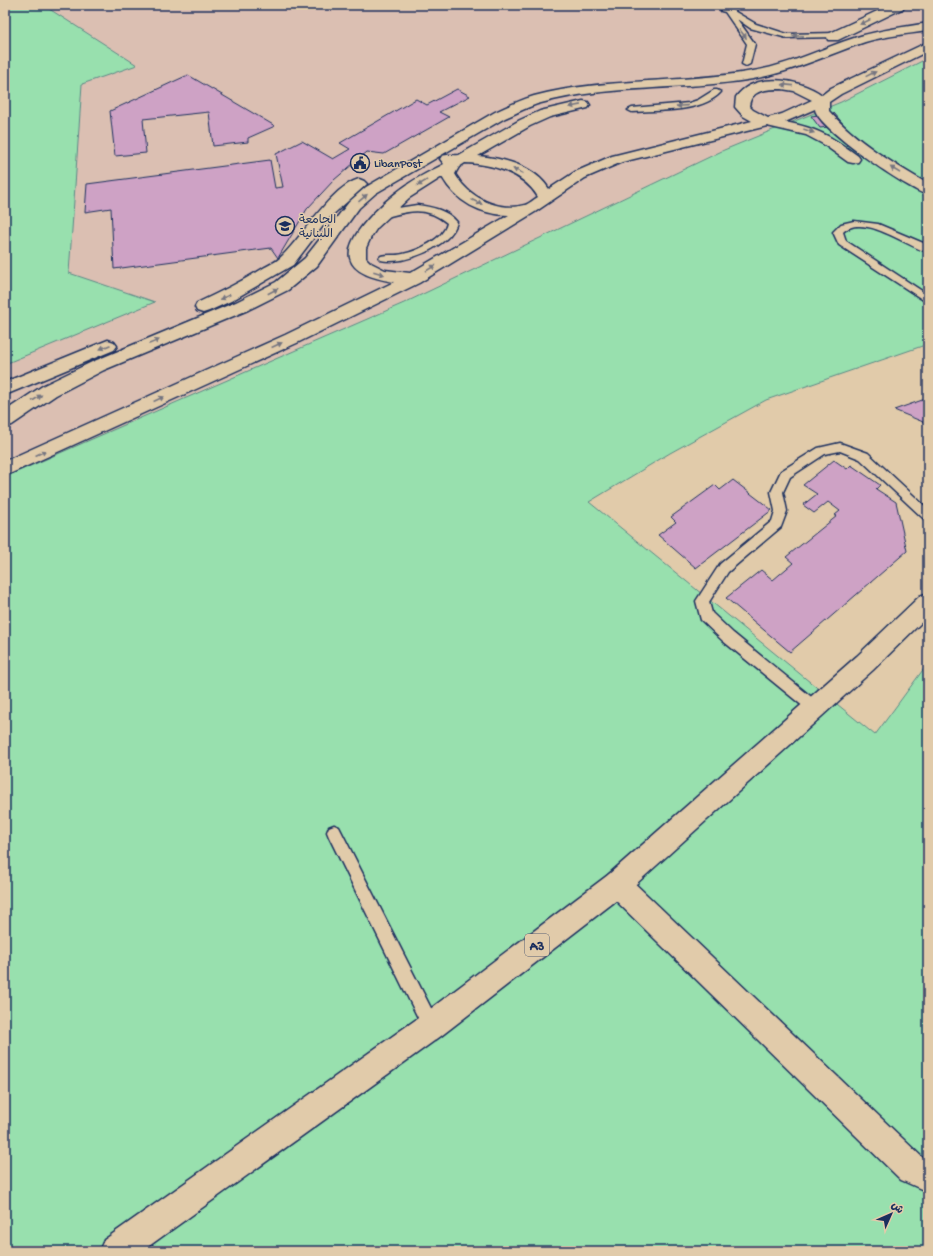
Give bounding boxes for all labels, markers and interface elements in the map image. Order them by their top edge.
one-way arrow [859,19,871,25]
one-way arrow [739,29,748,40]
one-way arrow [791,33,804,39]
one-way arrow [865,71,877,77]
one-way arrow [781,82,794,88]
one-way arrow [675,103,688,109]
one-way arrow [569,104,581,110]
one-way arrow [803,129,815,135]
public building icon: LibanPost [349,152,371,174]
place label: LibanPost [374,158,423,172]
one-way arrow [889,166,900,174]
one-way arrow [513,168,524,174]
one-way arrow [416,179,428,186]
one-way arrow [357,193,368,202]
one-way arrow [471,199,483,205]
place label: الجامعة اللبنانية [299,214,336,242]
school or university icon: الجامعة اللبنانية [274,215,296,237]
one-way arrow [426,264,436,272]
one-way arrow [373,270,385,276]
one-way arrow [268,287,279,294]
one-way arrow [219,294,230,300]
one-way arrow [149,339,161,345]
one-way arrow [272,342,283,348]
one-way arrow [99,344,110,350]
one-way arrow [31,395,43,402]
one-way arrow [153,396,165,403]
one-way arrow [35,450,46,456]
road number: A3 [525,934,549,956]
north arrow [871,1194,911,1234]
text: ش [888,1200,905,1217]

